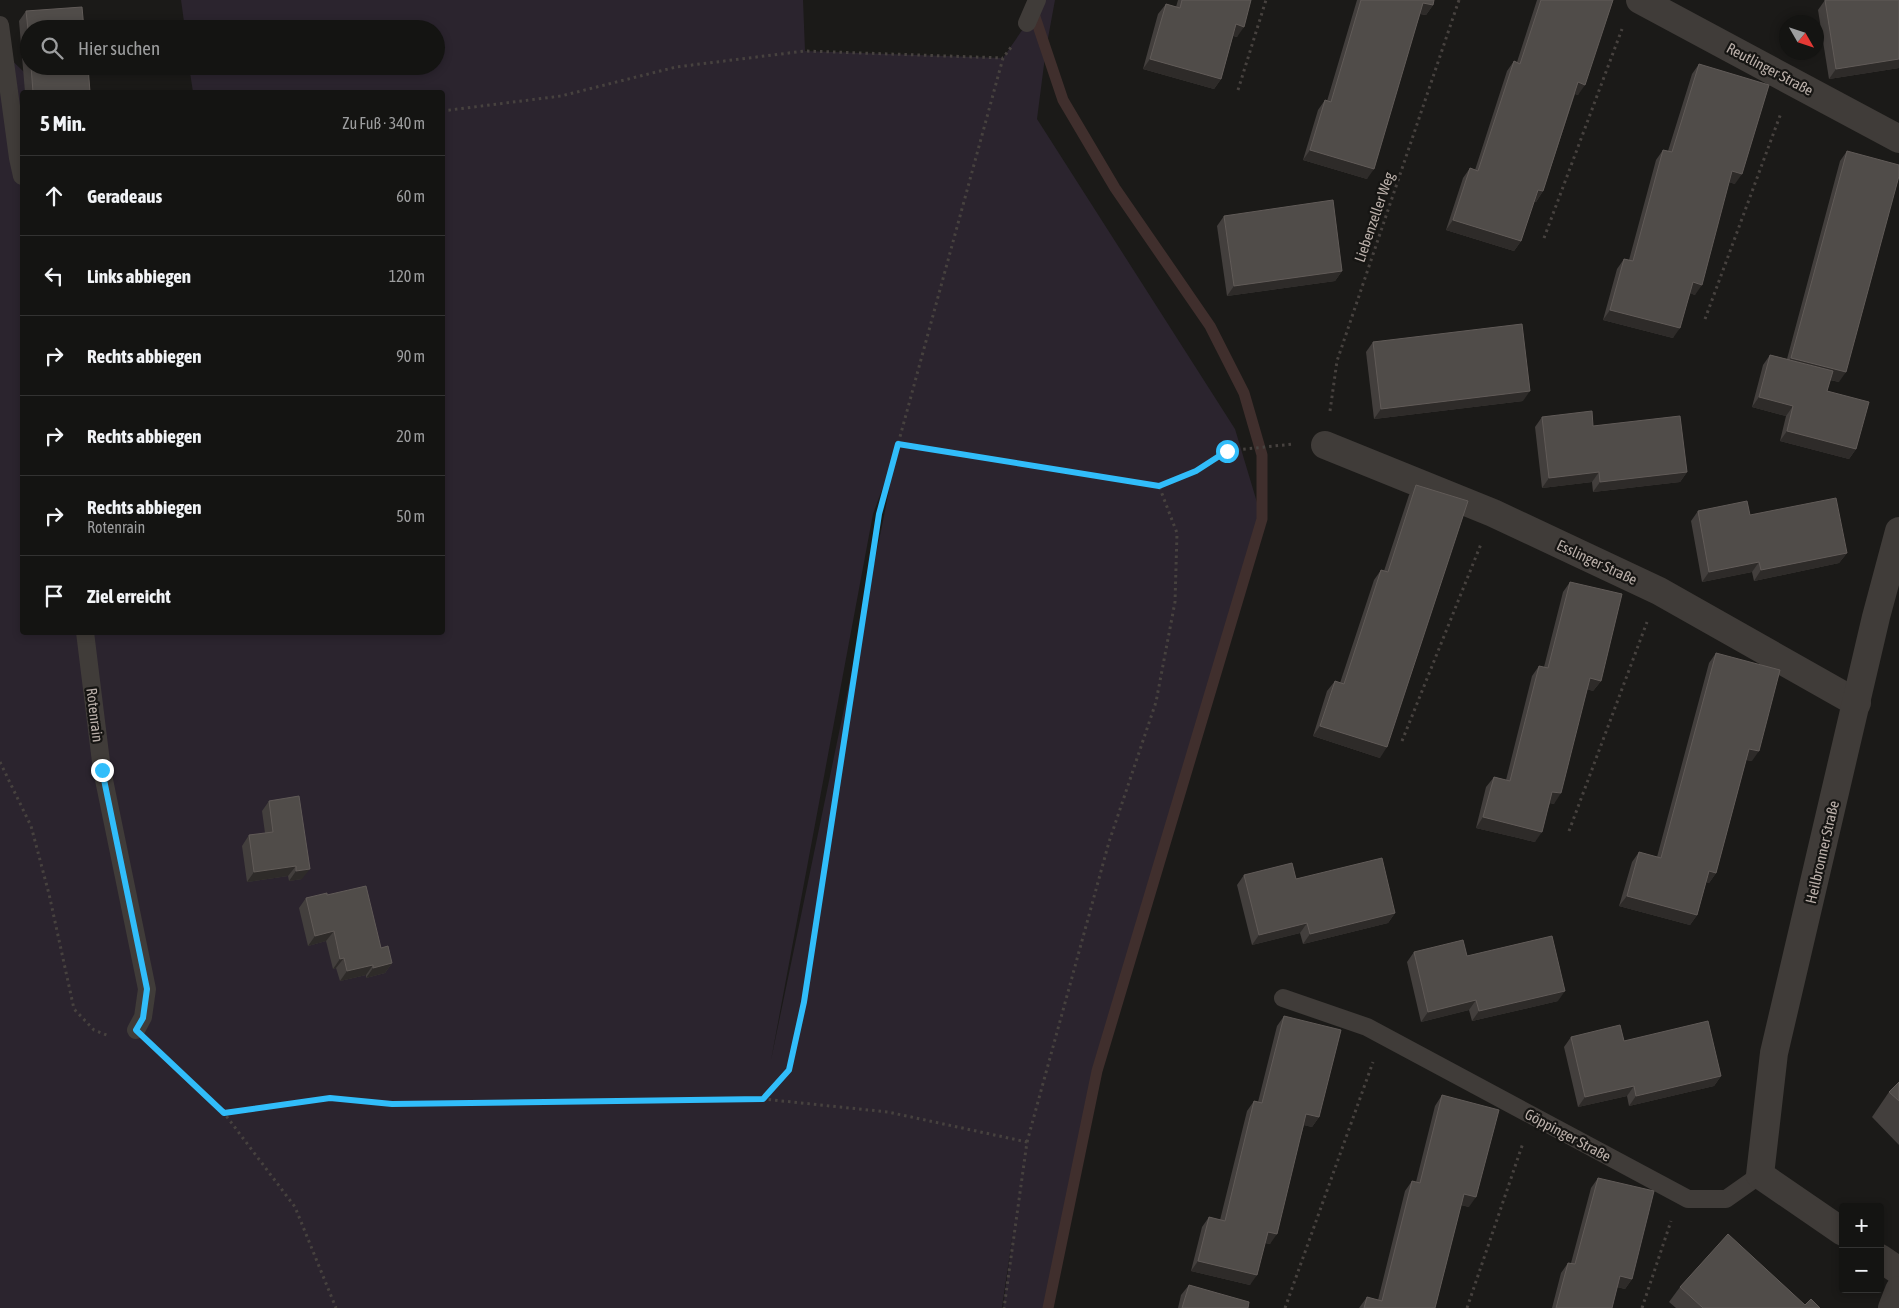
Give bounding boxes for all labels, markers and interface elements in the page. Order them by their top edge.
north arrow [1779,15,1824,60]
search box [20,20,445,75]
icon: search [38,34,66,62]
text: Hier suchen [78,37,160,59]
street label: Reutlinger Straße [1724,39,1816,99]
text: 5 Min. [40,111,86,135]
text: Zu Fuß · 340 m [342,114,425,132]
street label: Liebenzeller Weg [1351,169,1398,264]
icon: ahead [40,182,68,210]
text: Geradeaus [87,185,162,207]
text: 60 m [396,187,425,205]
icon: left [40,262,68,290]
text: Links abbiegen [87,265,191,287]
text: 120 m [389,267,425,285]
icon: right [40,342,68,370]
text: Rechts abbiegen [87,345,202,367]
text: 90 m [396,347,425,365]
icon: right [40,422,68,450]
text: Rechts abbiegen [87,425,202,447]
text: 20 m [396,427,425,445]
route start [1216,440,1239,463]
text: Rechts abbiegen [87,496,202,518]
icon: right [40,502,68,530]
text: 50 m [396,507,425,525]
text: Rotenrain [87,518,145,536]
street label: Esslinger Straße [1554,536,1640,588]
icon: arrive [40,582,68,610]
text: Ziel erreicht [87,585,171,607]
street label: Rotenrain [83,687,107,743]
route end [91,759,114,782]
street label: Heilbronner Straße [1802,799,1842,905]
street label: Göppinger Straße [1522,1105,1614,1165]
map controls [1839,1203,1884,1293]
button: + [1839,1203,1884,1248]
button: − [1839,1248,1884,1293]

